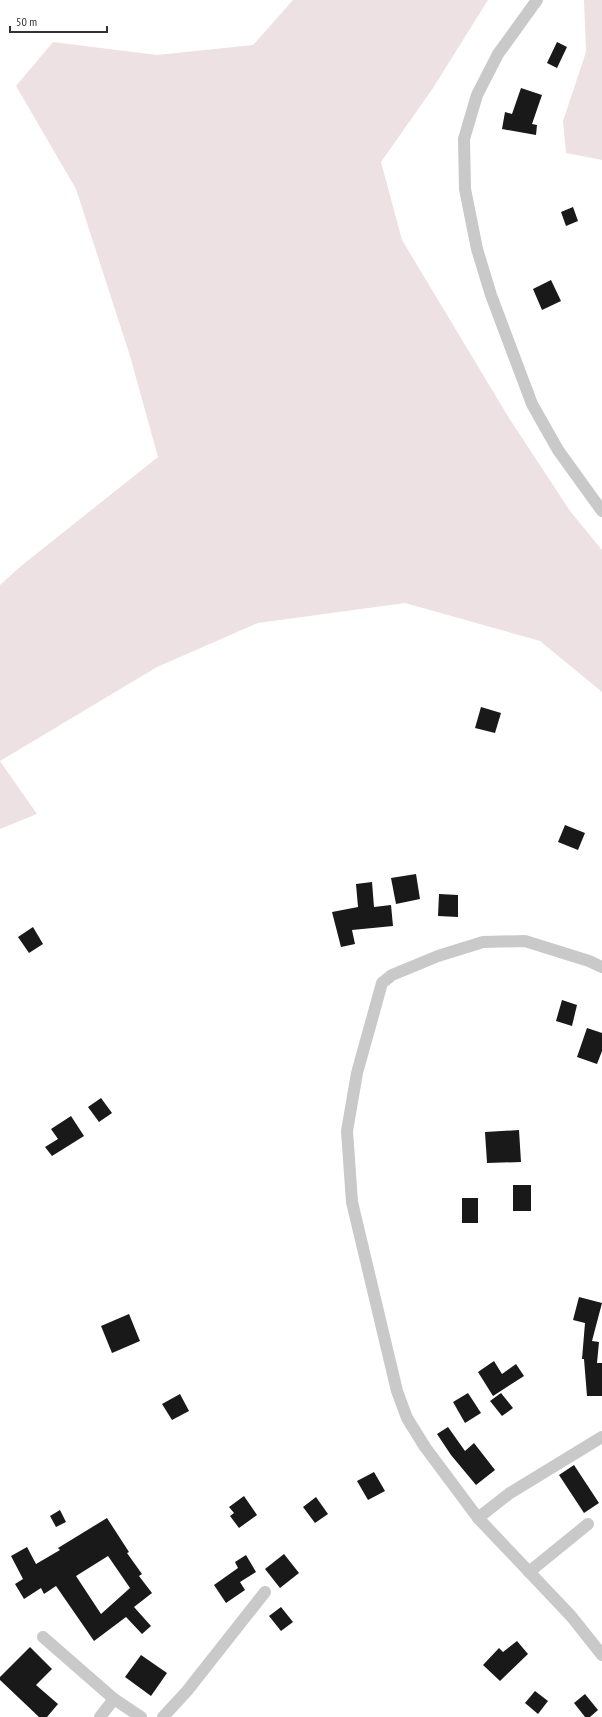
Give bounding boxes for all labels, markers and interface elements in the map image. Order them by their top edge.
scale bar [10,8,107,34]
text: 50 m [16,14,37,29]

